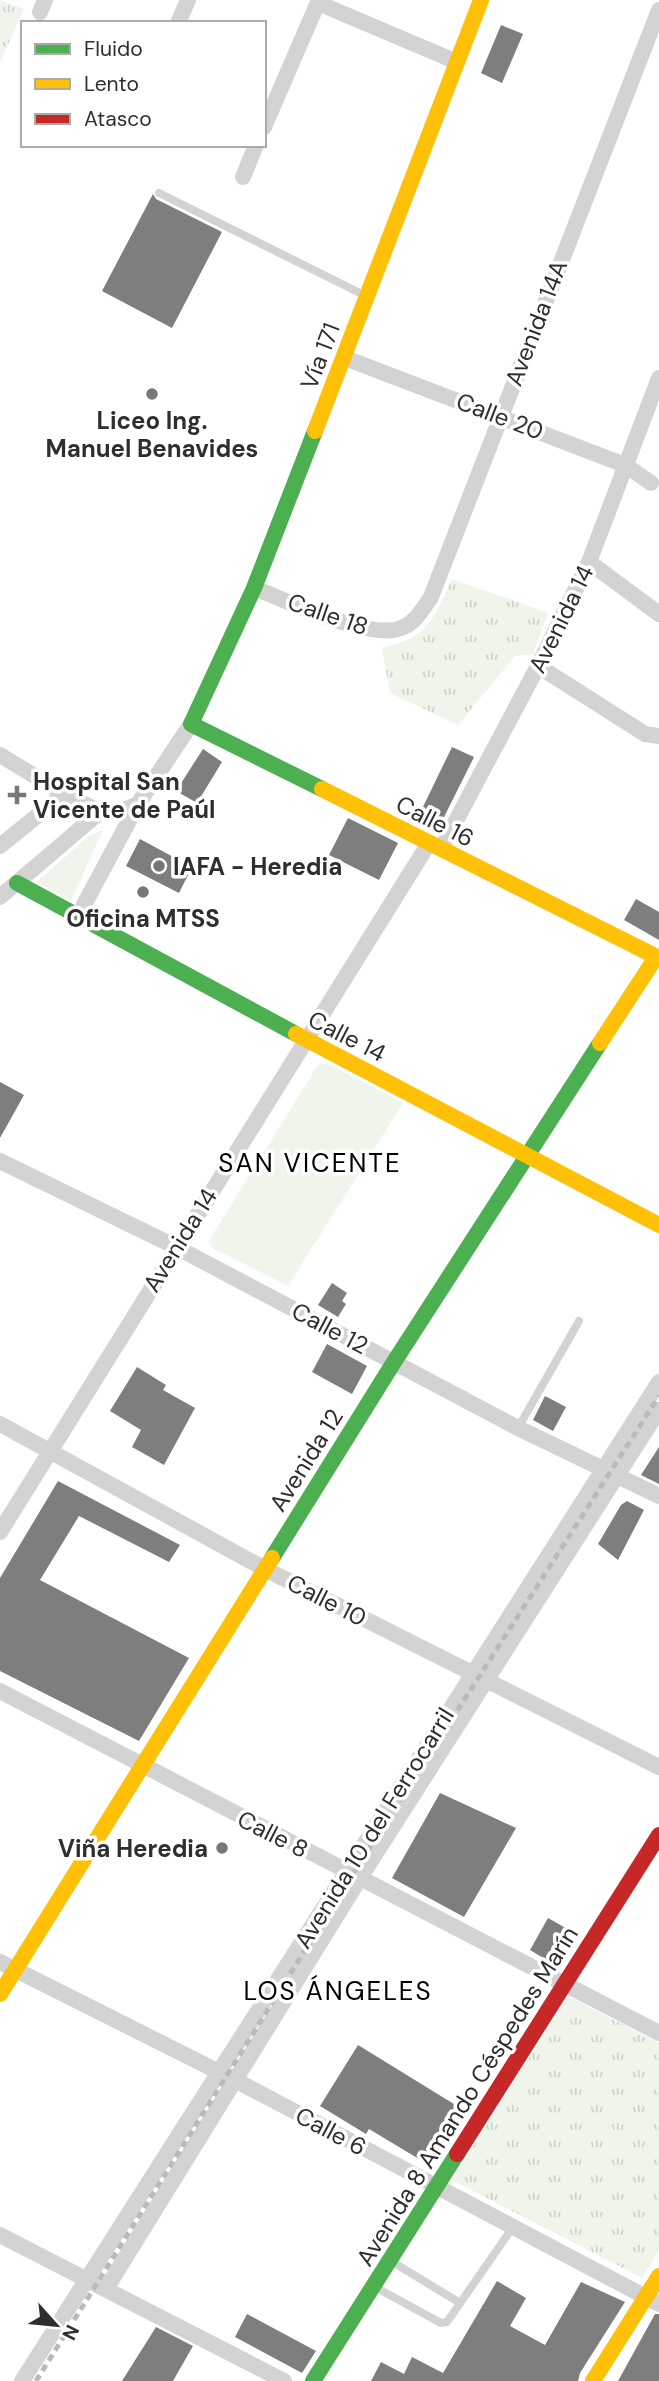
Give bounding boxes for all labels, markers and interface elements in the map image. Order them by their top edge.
legend [21,21,266,147]
text: Fluido [84,35,143,63]
text: Lento [84,70,139,98]
text: Atasco [84,105,152,133]
street label: Avenida 14A [498,256,574,390]
street label: Vía 171 [293,318,347,394]
street label: Calle 20 [452,385,548,447]
marker: Liceo Ing. Manuel Benavides [144,386,160,402]
place label: Liceo Ing. Manuel Benavides [46,405,258,464]
street label: Avenida 14 [522,560,600,678]
street label: Calle 18 [284,586,372,642]
place label: Hospital San Vicente de Paúl [33,766,216,825]
marker: Hospital San Vicente de Paúl [7,785,27,805]
street label: Calle 16 [391,788,479,854]
place label: IAFA - Heredia [173,851,342,882]
marker: IAFA - Heredia [151,858,167,874]
marker: Oficina MTSS [135,884,151,900]
place label: Oficina MTSS [66,903,220,934]
street label: Calle 14 [303,1003,391,1069]
district label: SAN VICENTE [218,1146,402,1180]
street label: Avenida 14 [136,1182,224,1298]
street label: Calle 12 [286,1295,374,1361]
street label: Avenida 12 [262,1403,350,1517]
street label: Calle 10 [282,1567,372,1633]
street label: Avenida 10 del Ferrocarril [287,1702,461,1954]
street label: Calle 8 [232,1803,314,1865]
place label: Viña Heredia [58,1833,208,1864]
marker: Viña Heredia [214,1840,230,1856]
street label: Avenida 8 Amando Céspedes Marín [349,1920,585,2272]
district label: LOS ÁNGELES [243,1974,433,2008]
street label: Calle 6 [290,2099,372,2163]
north arrow [21,2290,91,2360]
text: N [56,2321,85,2344]

